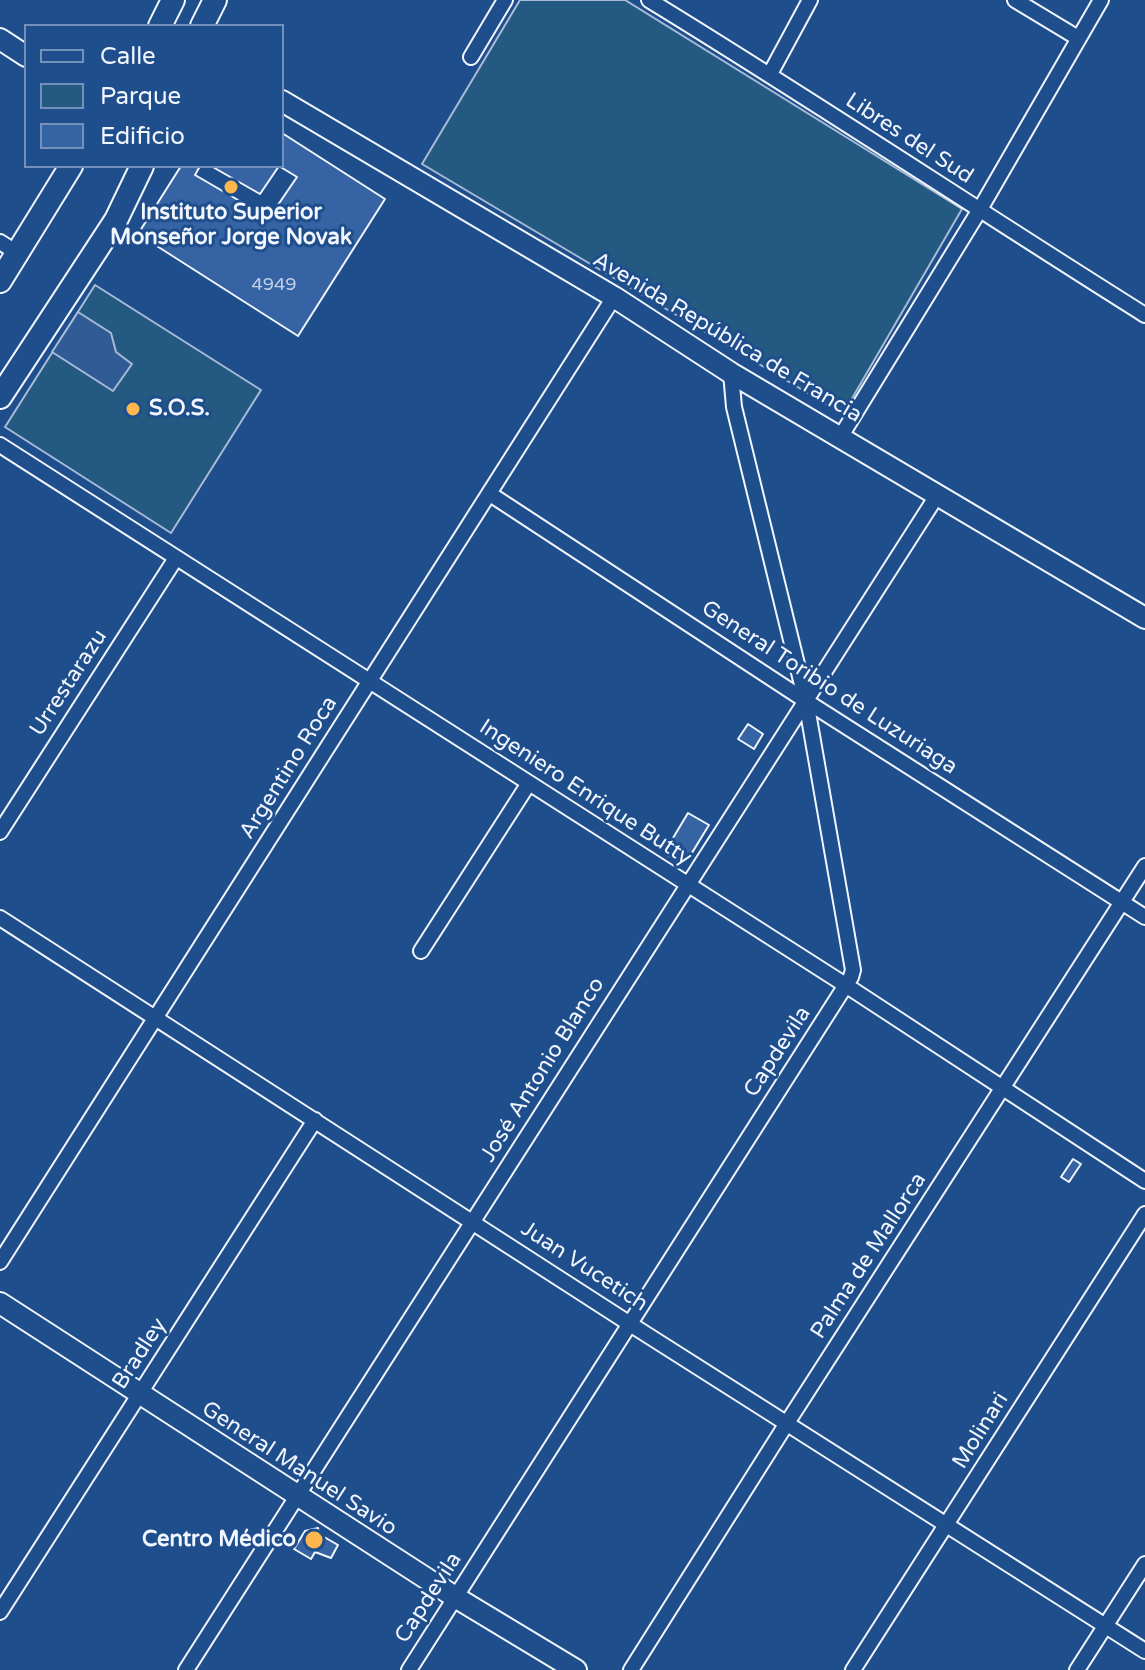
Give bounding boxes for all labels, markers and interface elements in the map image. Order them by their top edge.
legend [24,24,284,168]
text: Calle [100,42,156,71]
text: Parque [100,82,181,111]
street label: Libres del Sud [840,88,978,190]
text: Edificio [100,122,185,151]
marker: Instituto Superior Monseñor Jorge Novak [222,178,240,196]
place label: Instituto Superior Monseñor Jorge Novak [110,200,352,252]
street label: Avenida República de Francia [588,247,866,429]
house number: 4949 [251,274,297,296]
place label: S.O.S. [149,396,210,422]
marker: S.O.S. [124,400,142,418]
street label: General Toribio de Luzuriaga [696,595,962,781]
street label: Urrestarazu [25,625,113,741]
street label: Argentino Roca [235,692,343,844]
street label: Ingeniero Enrique Butty [474,714,696,872]
street label: José Antonio Blanco [475,973,611,1167]
street label: Capdevila [739,1002,817,1102]
street label: Palma de Mallorca [806,1168,932,1344]
street label: Juan Vucetich [516,1216,652,1318]
street label: Bradley [107,1314,173,1394]
street label: Molinari [947,1388,1015,1474]
street label: General Manuel Savio [197,1396,401,1542]
place label: Centro Médico [142,1527,296,1553]
marker: Centro Médico [303,1529,325,1551]
street label: Capdevila [390,1548,468,1648]

